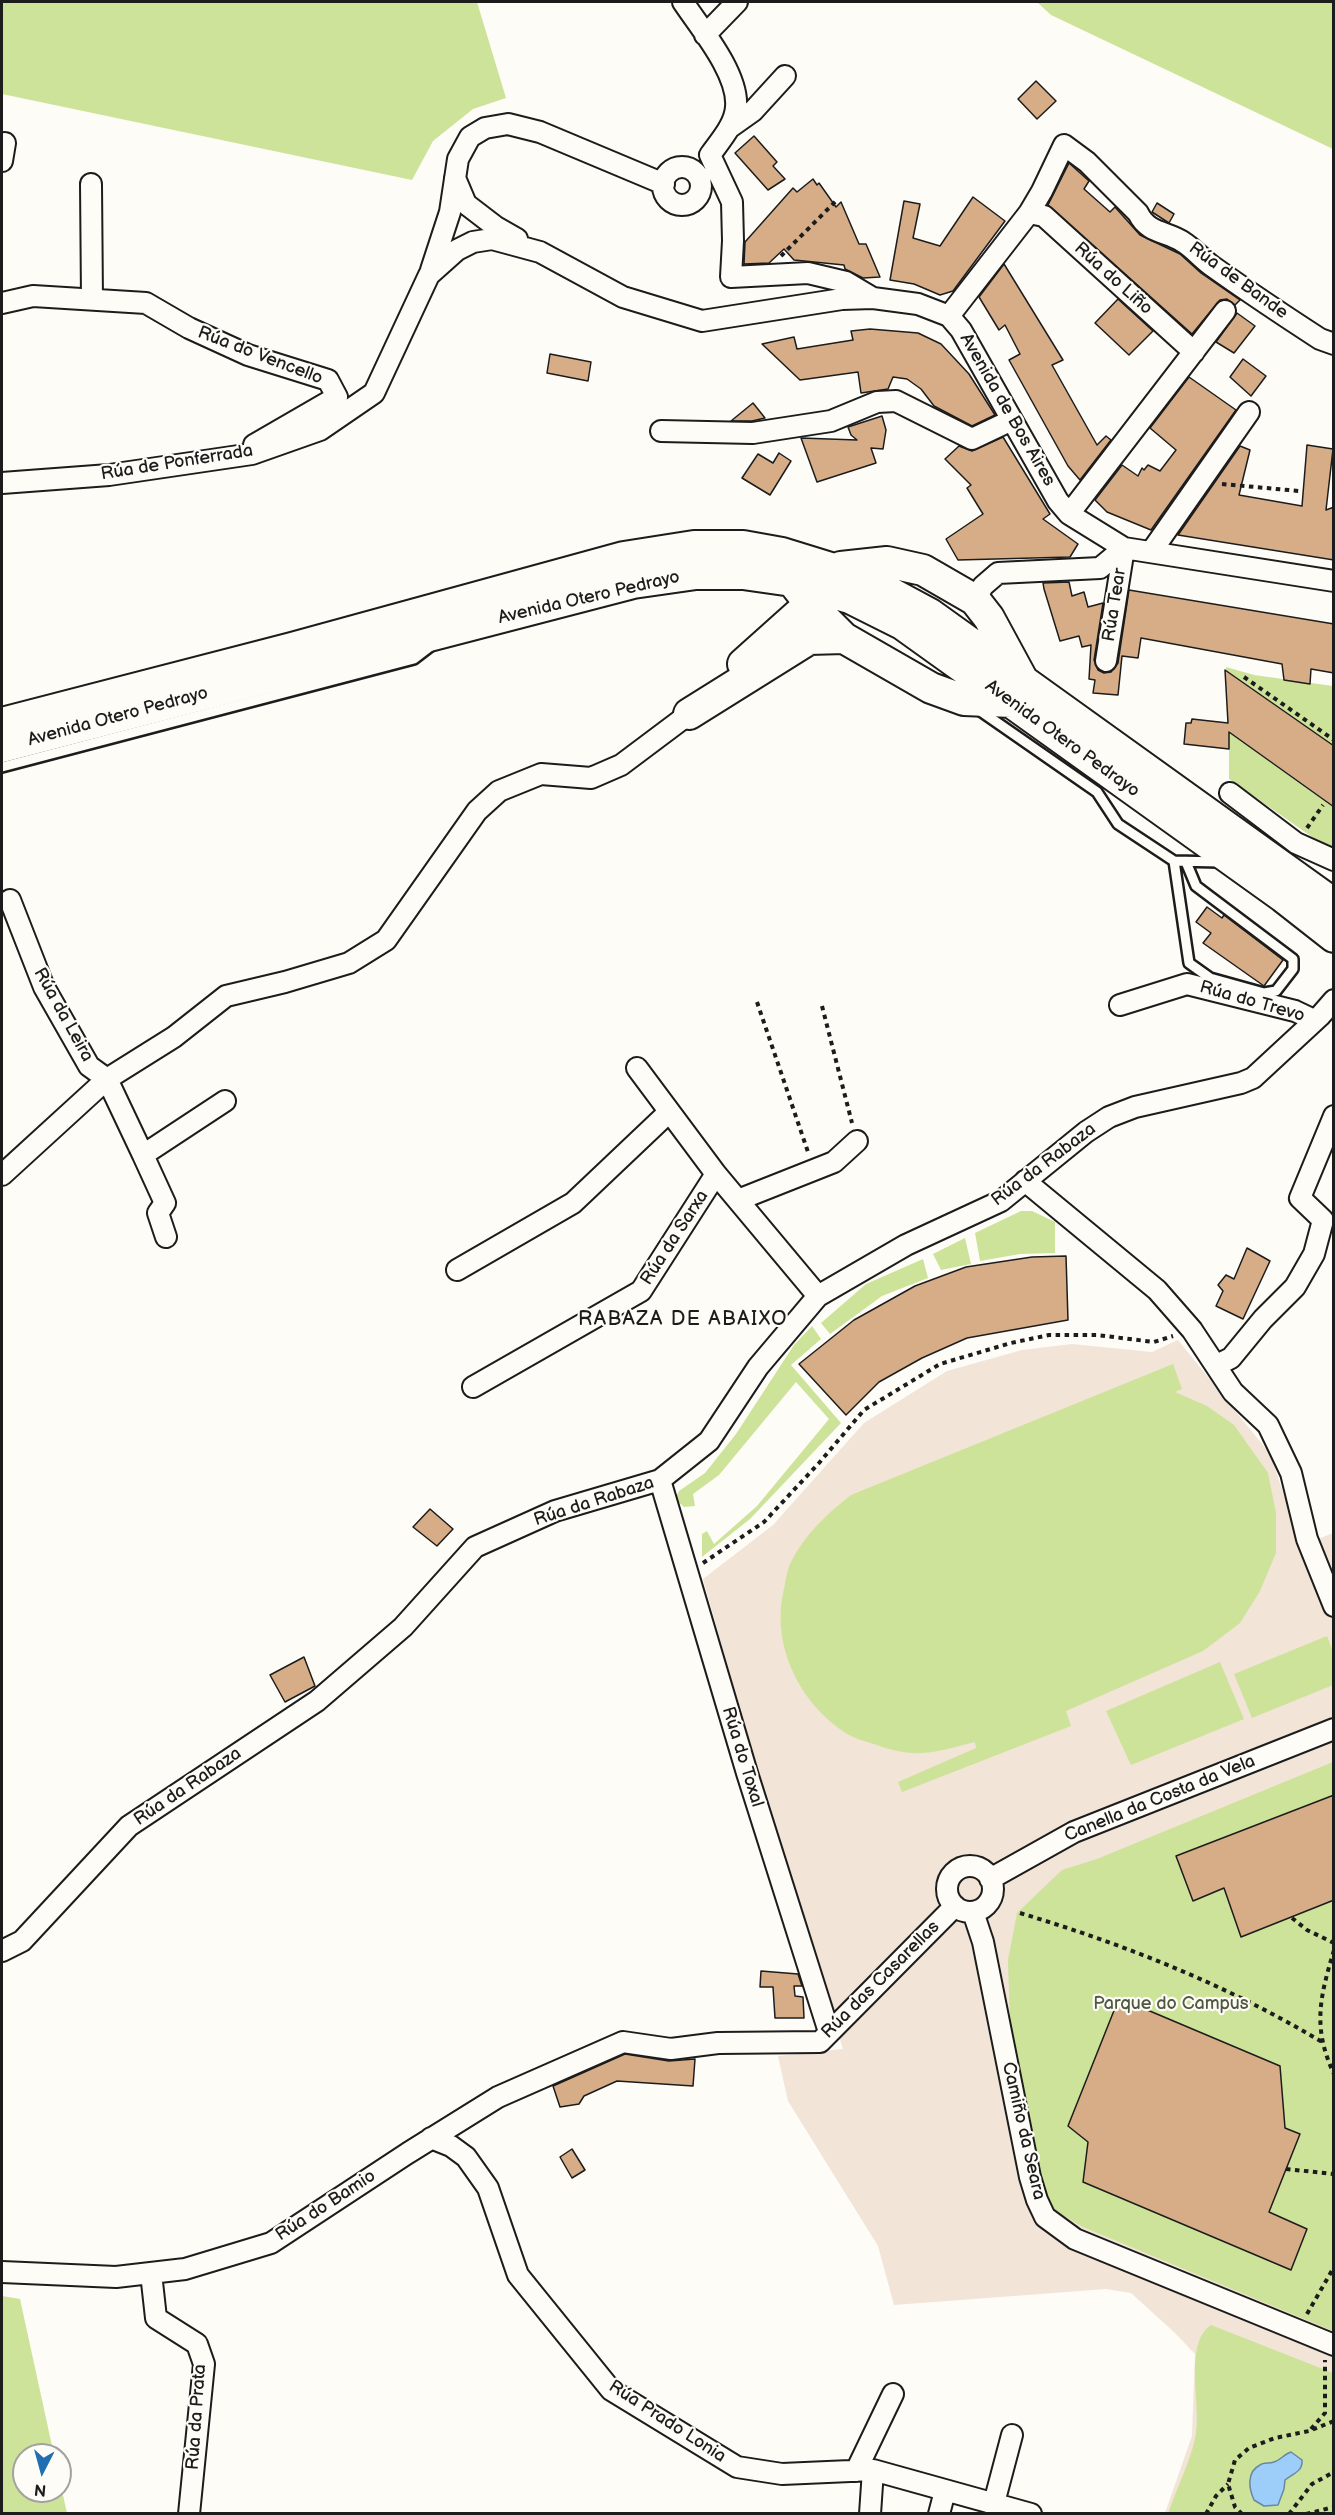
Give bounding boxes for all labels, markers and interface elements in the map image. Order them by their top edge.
street label: Rúa do Liño [1069,238,1157,320]
street label: Rúa de Bande [1184,238,1292,324]
street label: Rúa do Vencello [194,322,326,390]
street label: Avenida de Bos Aires [955,330,1059,490]
street label: Rúa de Ponferrada [99,440,255,486]
street label: Avenida Otero Pedrayo [496,567,682,629]
street label: Rúa Tear [1099,567,1131,643]
street label: Avenida Otero Pedrayo [981,676,1143,802]
street label: Avenida Otero Pedrayo [25,683,211,751]
street label: Rúa da Leira [28,964,98,1066]
street label: Rúa do Trevo [1197,977,1307,1027]
street label: Rúa da Rabaza [988,1119,1100,1211]
street label: Rúa da Sarxa [636,1187,714,1289]
district label: RABAZA DE ABAIXO [578,1308,788,1332]
street label: Rúa da Rabaza [531,1472,657,1532]
street label: Rúa do Toxal [717,1704,767,1810]
street label: Rúa da Rabaza [130,1743,246,1831]
street label: Canella da Costa da Vela [1061,1751,1259,1847]
street label: Rúa das Casarellas [818,1917,944,2043]
park label: Parque do Campus [1093,1993,1249,2015]
street label: Camiño da Seara [997,2060,1049,2202]
street label: Rúa do Bamio [272,2166,380,2246]
street label: Rúa da Prata [183,2363,211,2471]
street label: Rúa Prado Lonia [604,2376,730,2468]
north arrow [12,2443,72,2503]
text: N [33,2479,47,2499]

